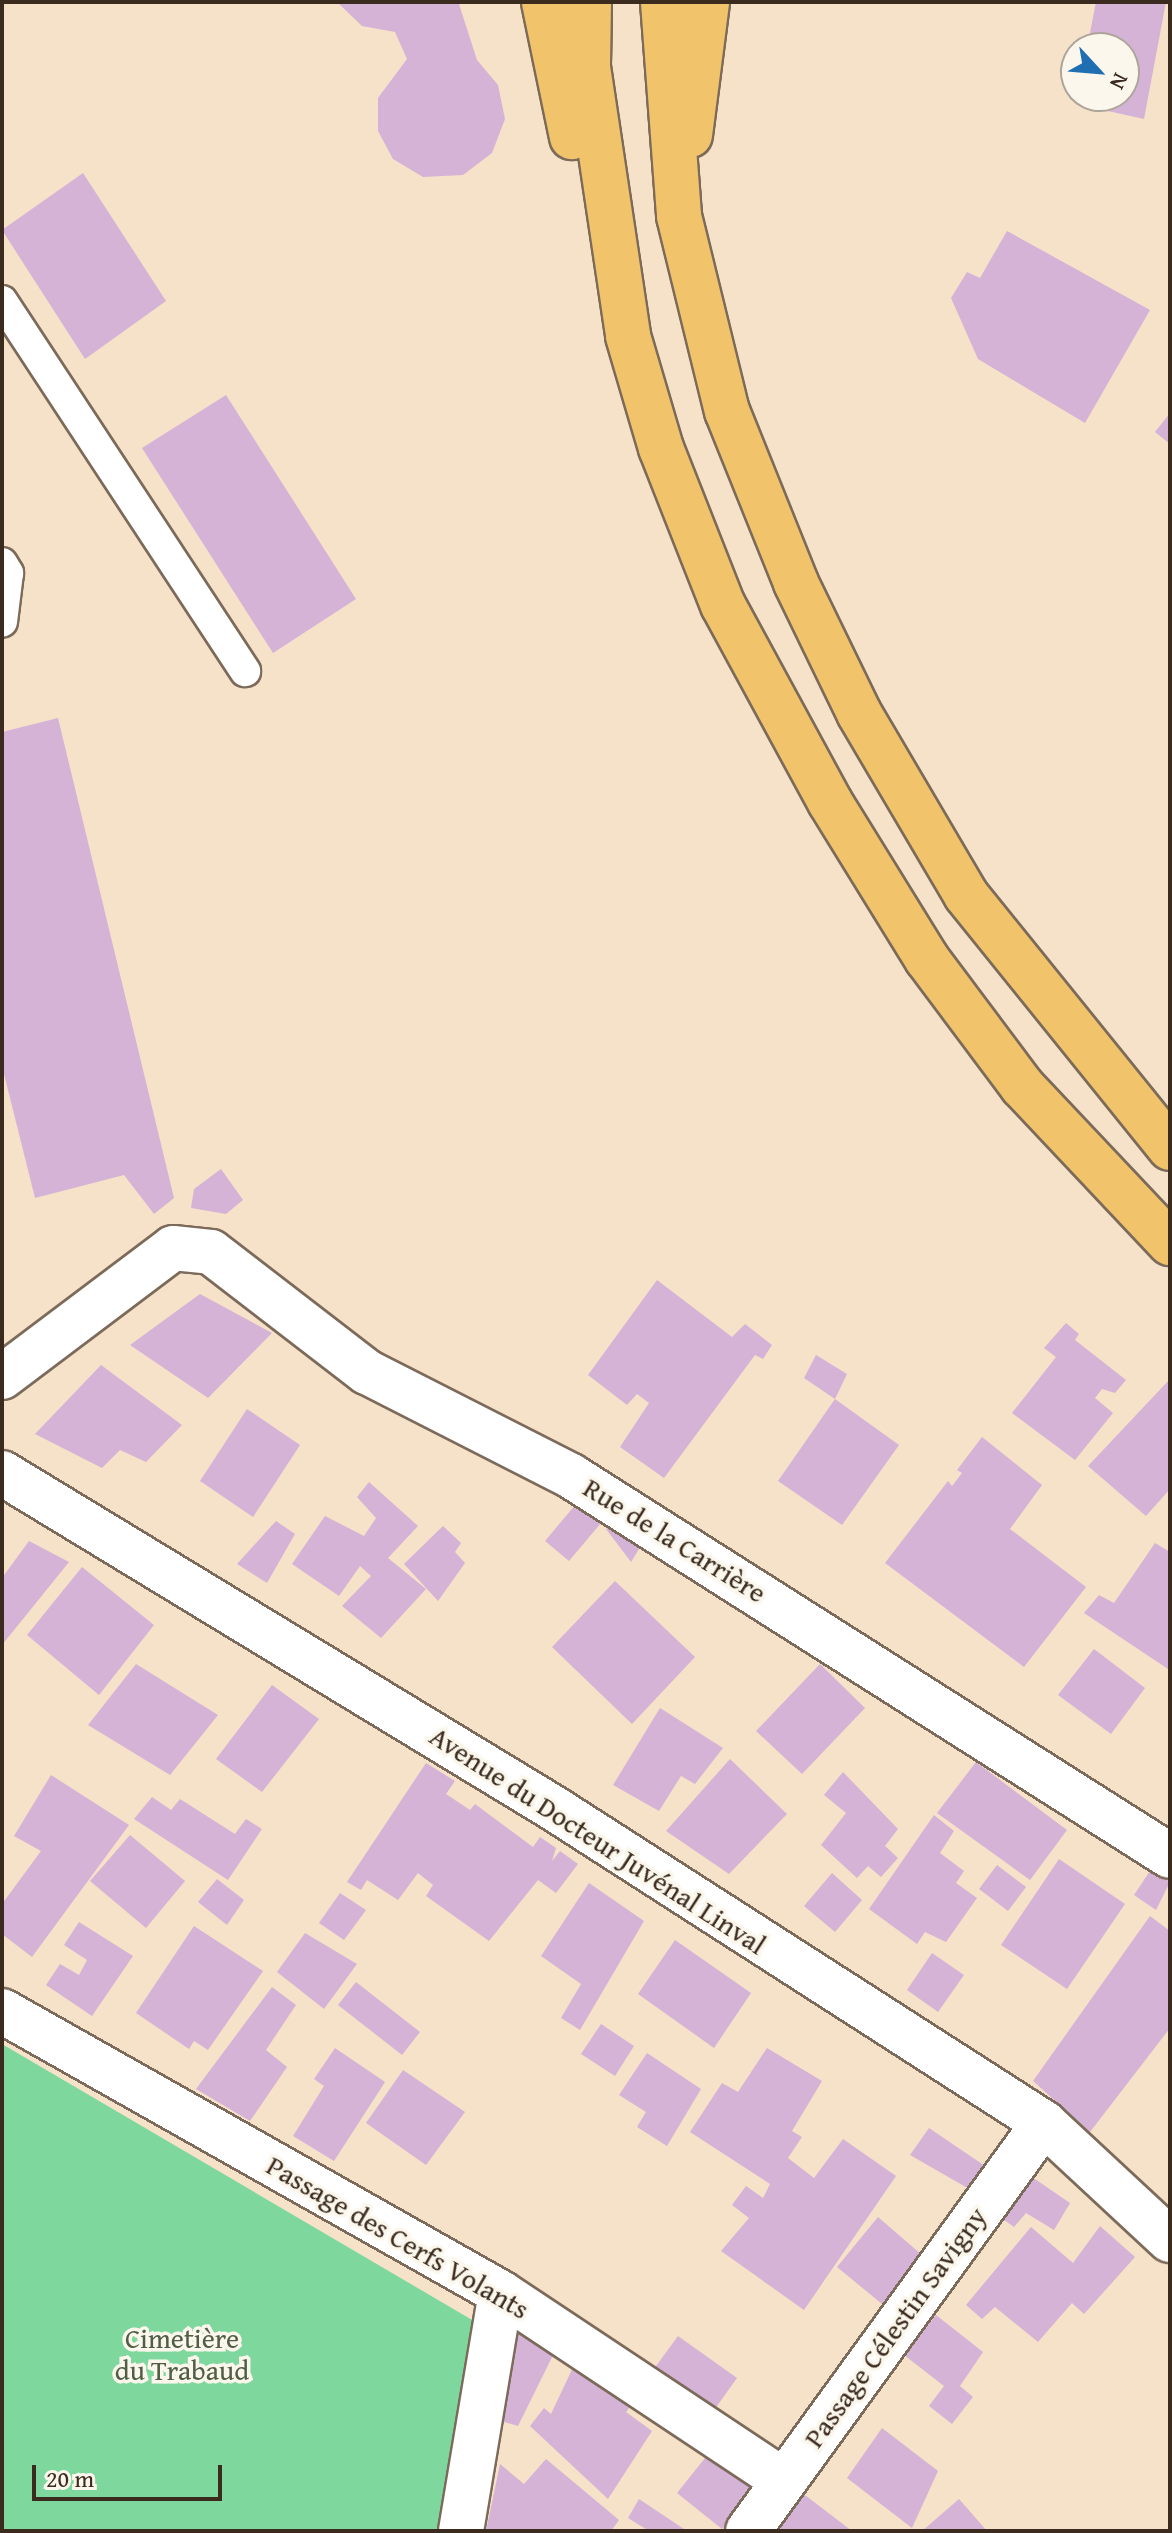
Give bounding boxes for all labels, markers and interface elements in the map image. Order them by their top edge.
north arrow [1060,32,1140,112]
text: N [1102,68,1137,95]
street label: Rue de la Carrière [578,1470,772,1610]
street label: Avenue du Docteur Juvénal Linval [424,1719,772,1961]
street label: Passage des Cerfs Volants [261,2148,535,2326]
street label: Passage Célestin Savigny [796,2200,994,2454]
park label: Cimetière du Trabaud [115,2321,249,2387]
scale bar [36,2449,226,2499]
text: 20 m [46,2461,94,2496]

